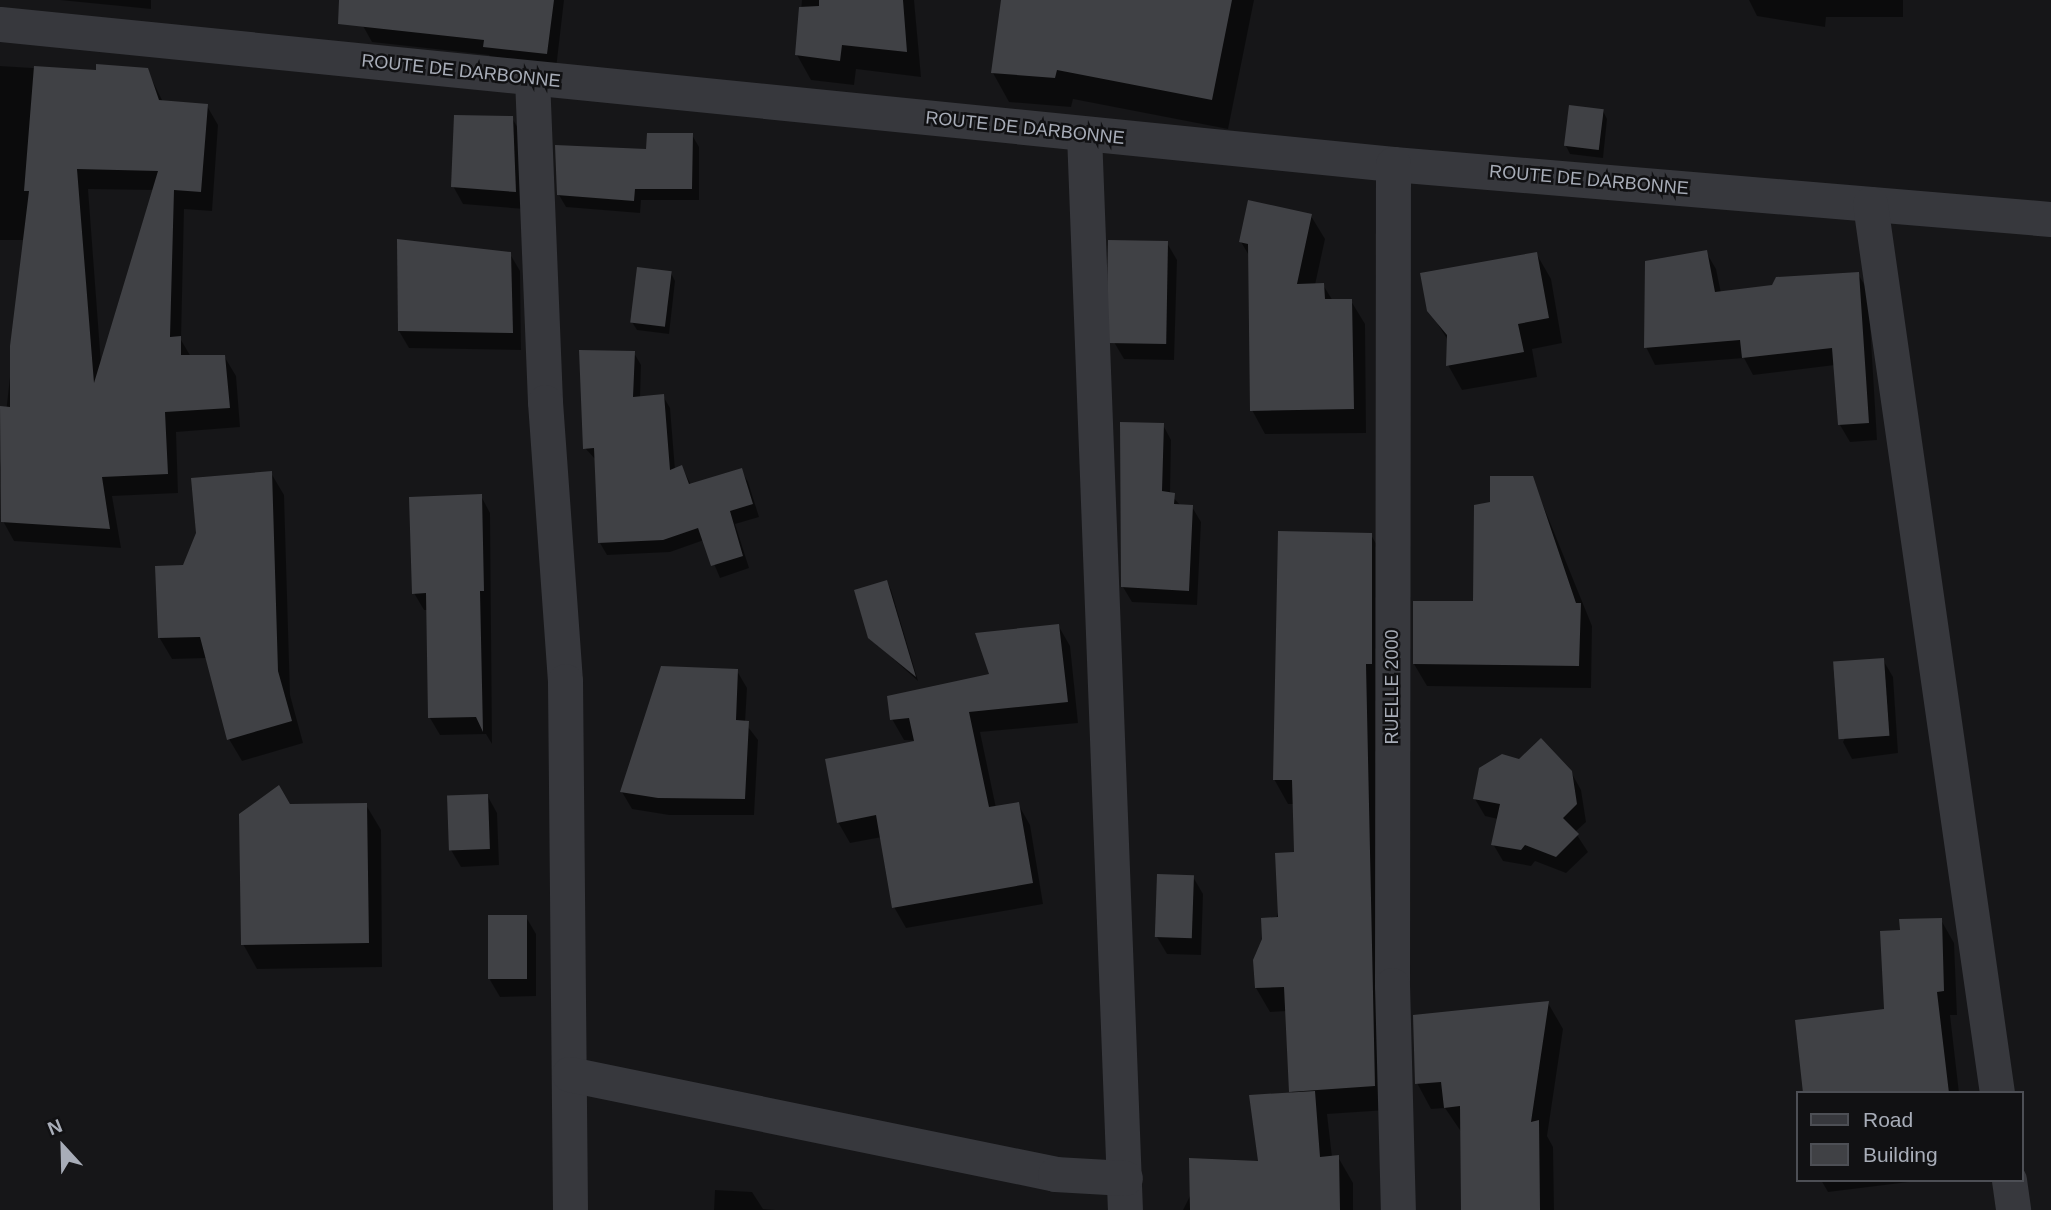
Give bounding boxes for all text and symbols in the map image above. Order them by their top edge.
street label: ROUTE DE DARBONNE [360,50,562,92]
street label: ROUTE DE DARBONNE [924,107,1126,149]
street label: ROUTE DE DARBONNE [1488,161,1690,199]
street label: RUELLE 2000 [1381,629,1403,745]
legend [1796,1091,2023,1182]
text: Road [1863,1108,1913,1131]
north arrow [28,1112,98,1182]
text: N [45,1115,65,1139]
text: Building [1863,1143,1938,1166]

